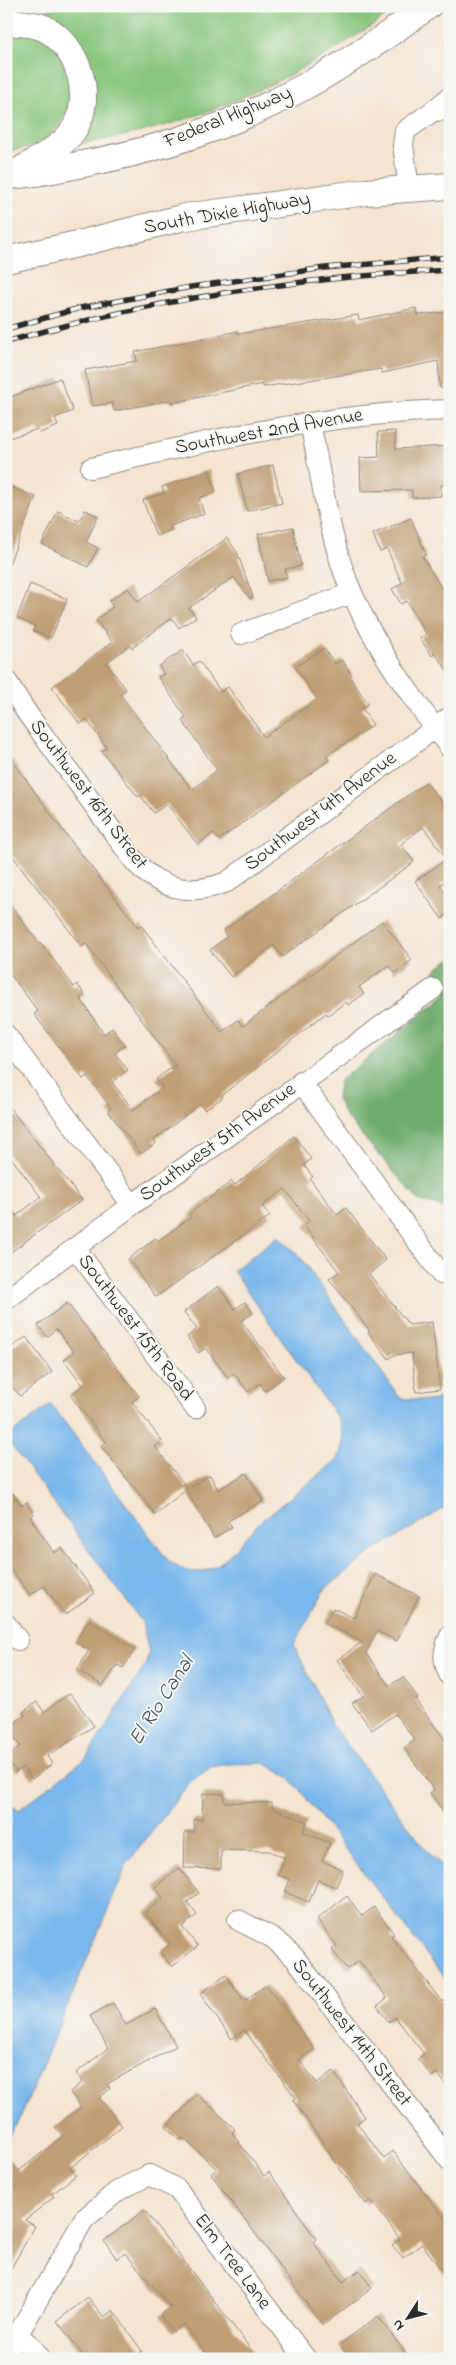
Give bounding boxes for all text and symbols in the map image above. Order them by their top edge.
street label: Federal Highway [159,79,297,158]
street label: South Dixie Highway [141,185,313,244]
street label: Southwest 2nd Avenue [173,401,365,463]
street label: Southwest 16th Street [22,714,154,876]
street label: Southwest 4th Avenue [239,745,403,879]
street label: Southwest 5th Avenue [134,1076,302,1210]
street label: Southwest 15th Road [70,1248,200,1408]
water label: El Rio Canal [122,1648,203,1752]
street label: Southwest 14th Street [284,1953,418,2113]
street label: Elm Tree Lane [186,2208,278,2316]
north arrow [384,2292,434,2342]
text: N [387,2315,410,2335]

